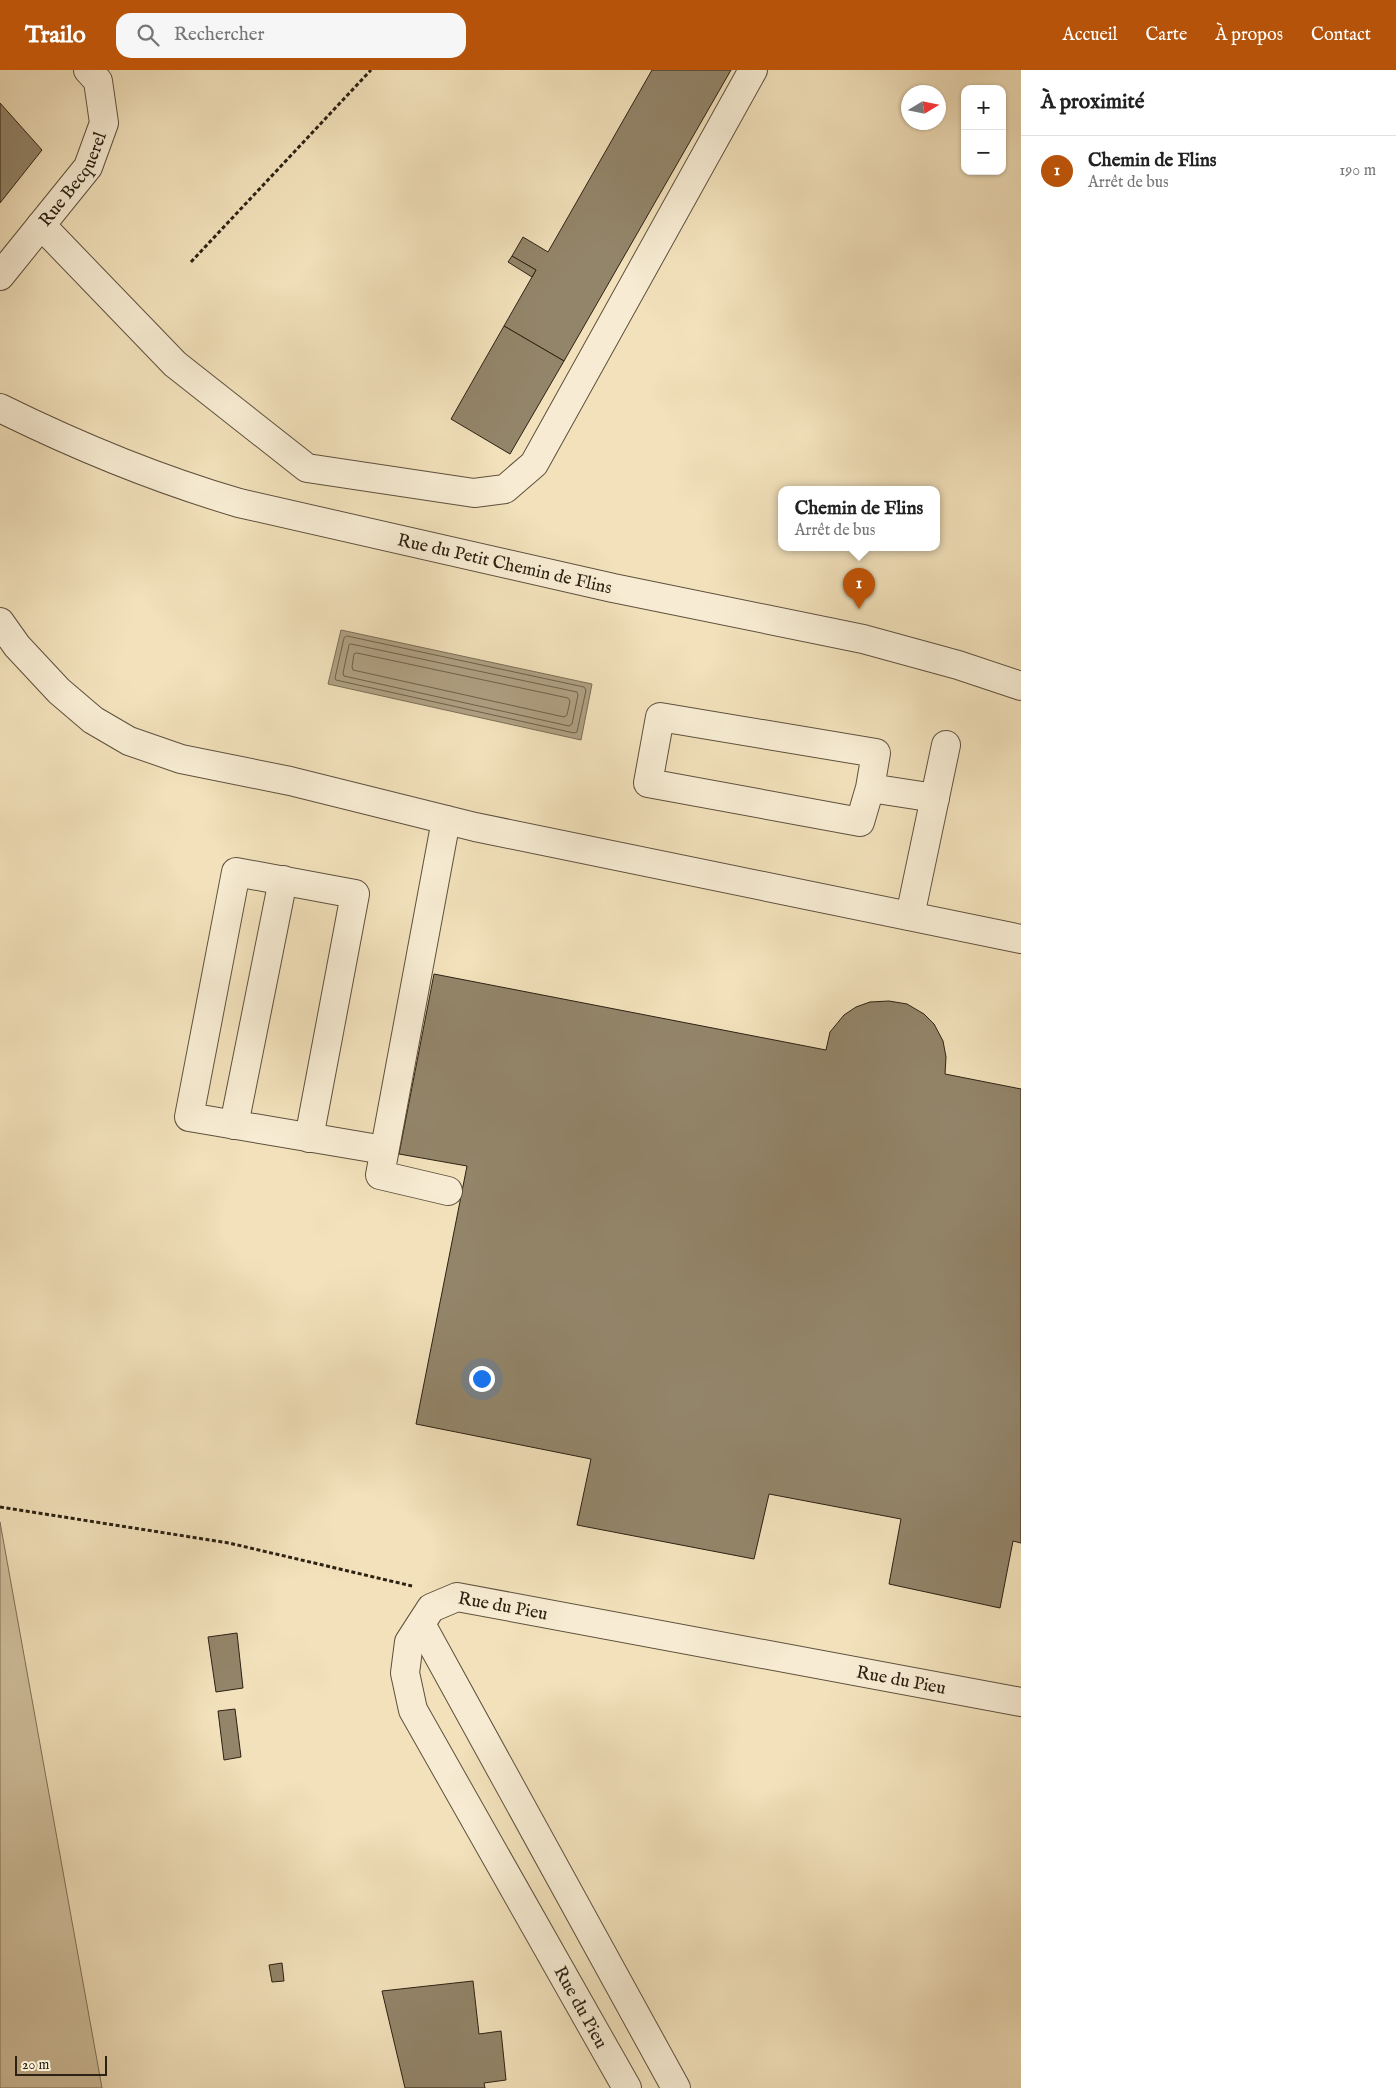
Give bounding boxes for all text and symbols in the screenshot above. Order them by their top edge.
search box [116,13,466,58]
text: Trailo [25,20,86,51]
icon: search [134,21,162,49]
text: Rechercher [174,23,265,47]
text: Accueil [1063,24,1118,47]
text: Carte [1146,24,1187,47]
text: À propos [1215,24,1283,47]
text: Contact [1311,24,1371,47]
north arrow [901,85,946,130]
map controls [961,85,1006,175]
button: + [961,85,1006,130]
text: À proximité [1041,89,1144,116]
street label: Rue Becquerel [34,129,113,232]
button: − [961,130,1006,175]
text: Chemin de Flins [1088,149,1217,173]
text: 1 [1054,161,1060,181]
text: 190 m [1339,161,1376,181]
text: Arrêt de bus [1088,173,1169,193]
popup [778,486,940,551]
text: Chemin de Flins [795,497,923,521]
text: Arrêt de bus [795,521,875,541]
street label: Rue du Petit Chemin de Flins [395,529,614,600]
pin: 1 [843,568,875,609]
your location [469,1366,495,1392]
street label: Rue du Pieu [456,1587,549,1627]
street label: Rue du Pieu [854,1662,948,1701]
street label: Rue du Pieu [548,1962,612,2053]
scale bar [15,2053,108,2076]
text: 20 m [22,2056,49,2074]

